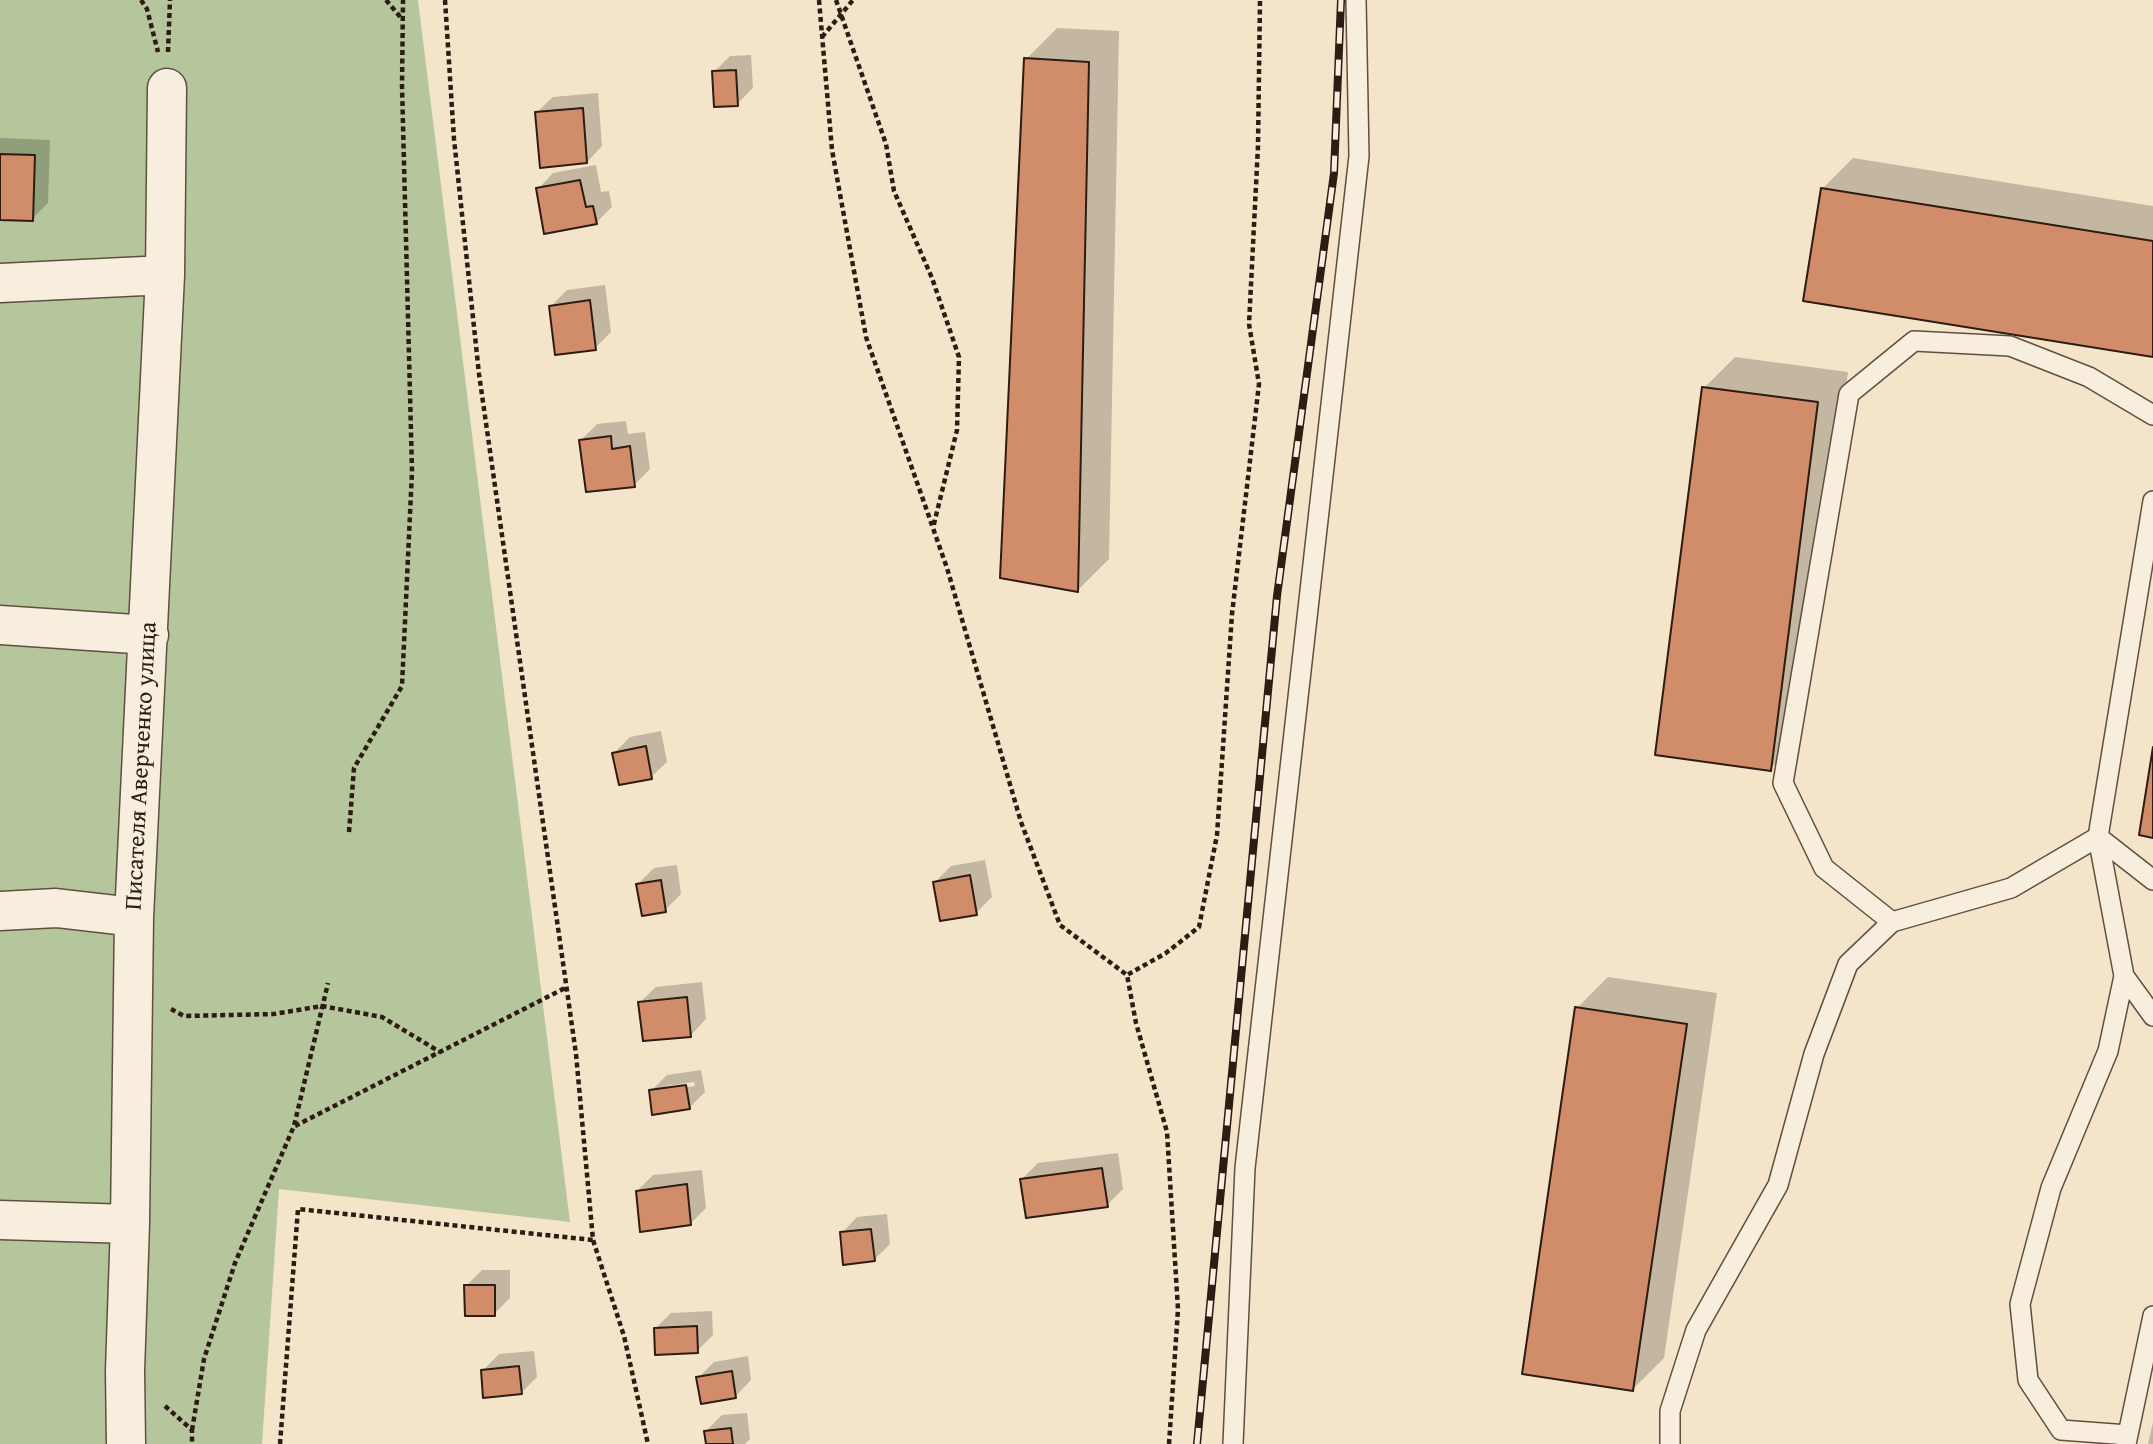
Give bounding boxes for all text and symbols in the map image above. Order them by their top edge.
street label: Писателя Аверченко улица [120,621,164,911]

